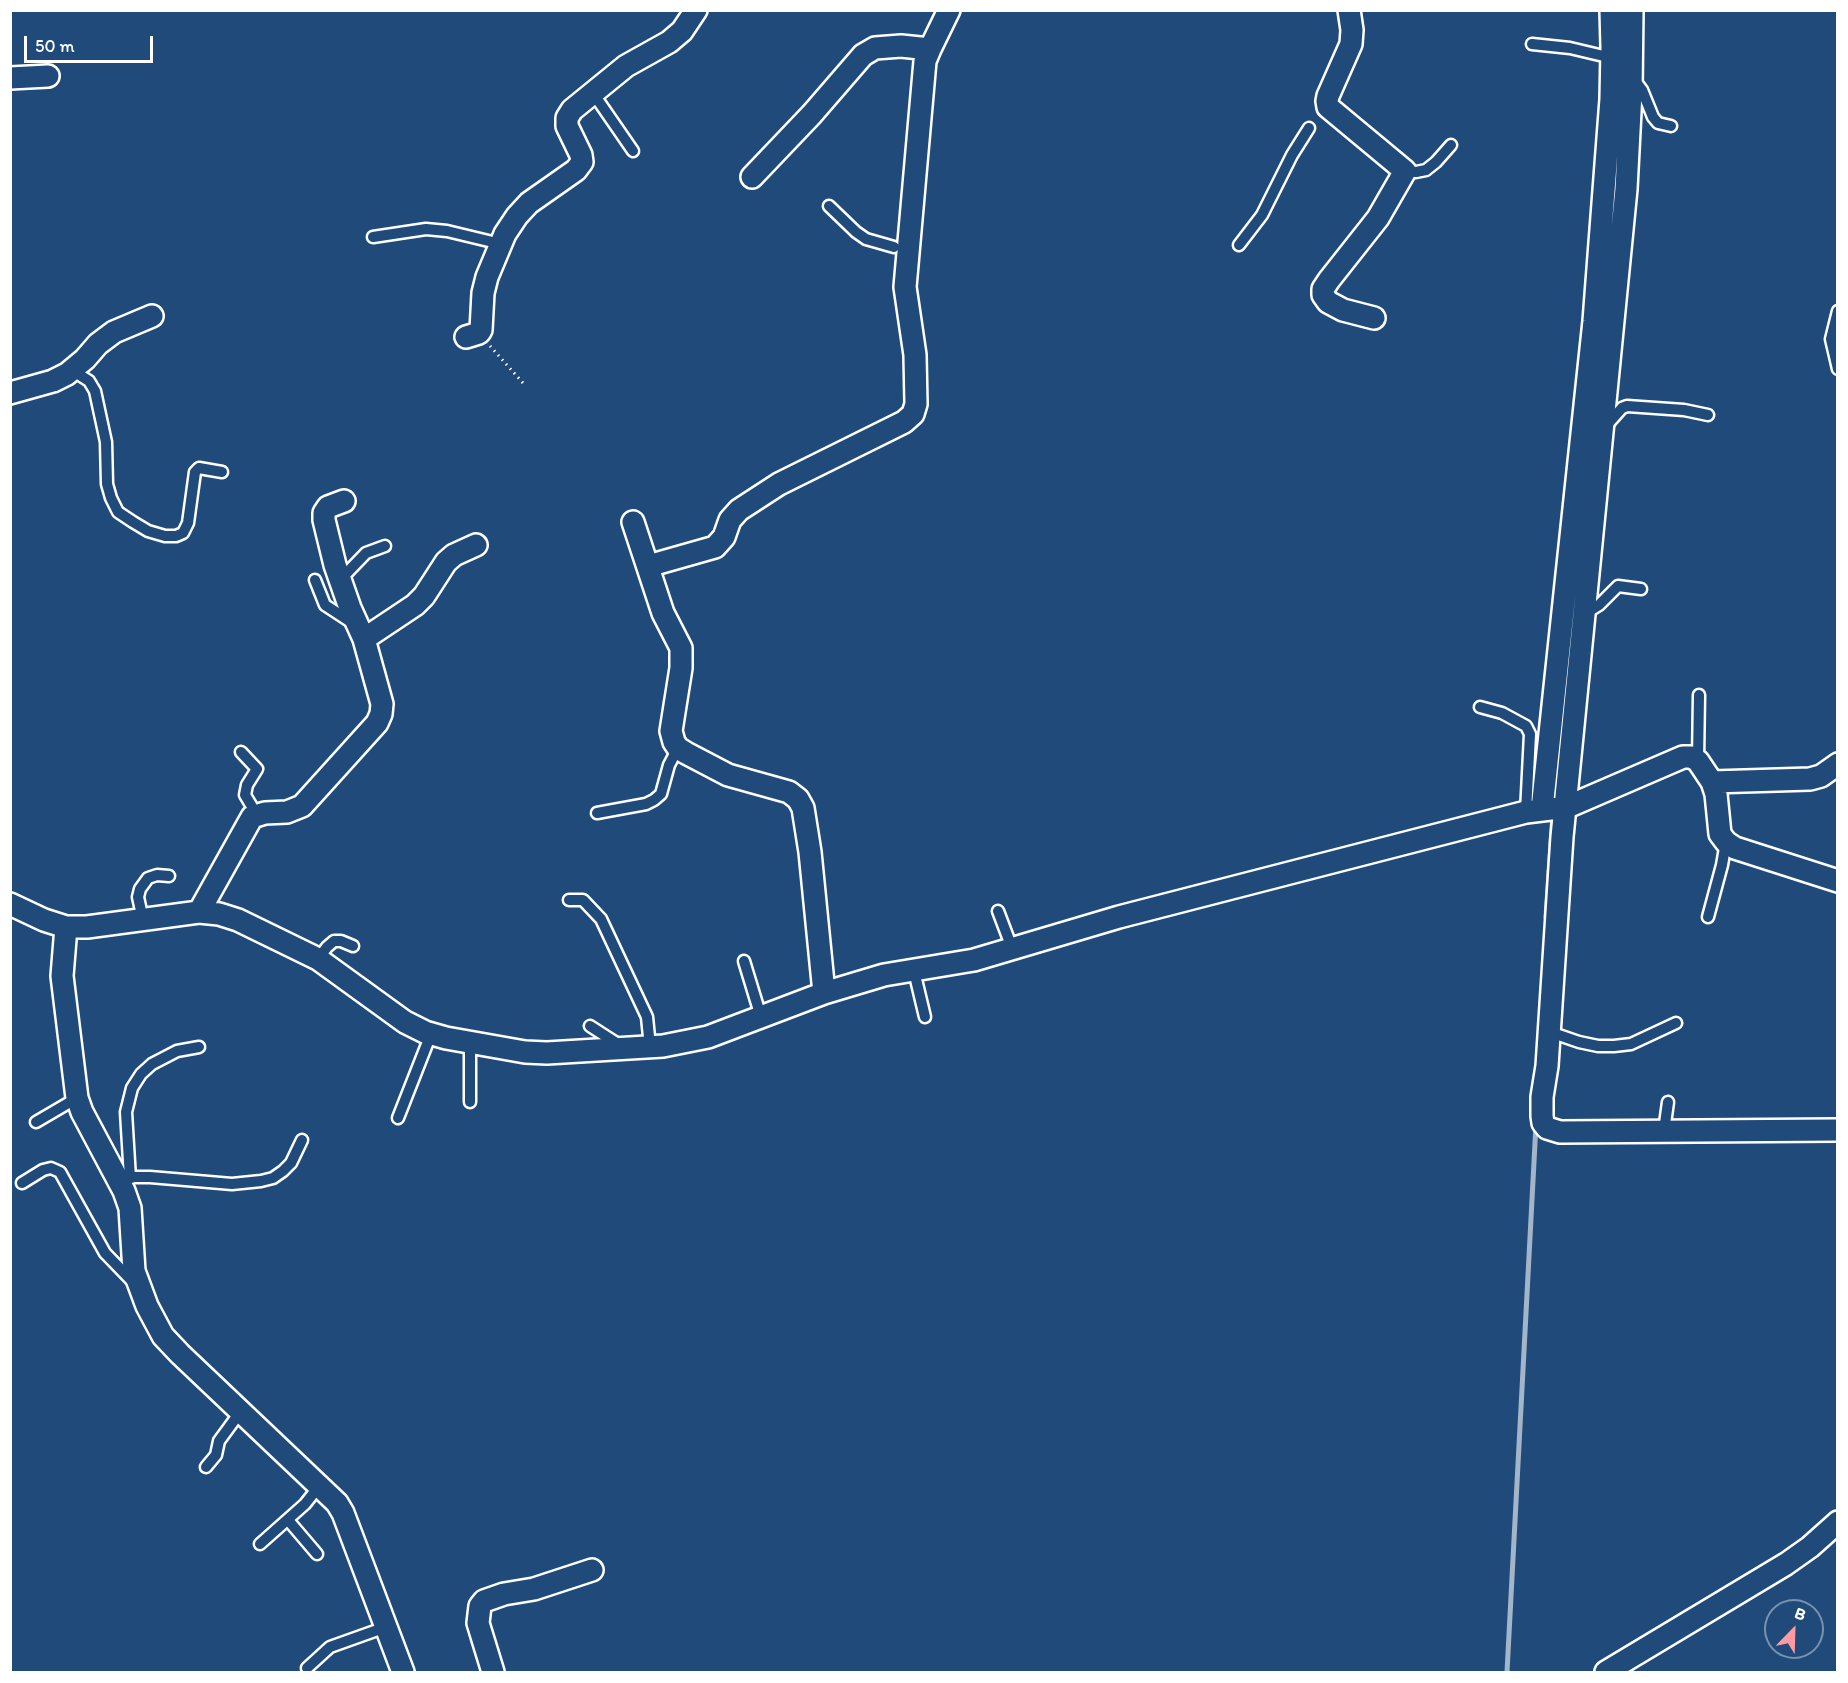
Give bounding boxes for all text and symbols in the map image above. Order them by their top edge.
scale bar [27,24,156,62]
text: 50 m [35,35,75,57]
north arrow [1764,1599,1824,1659]
text: B [1792,1603,1809,1625]

